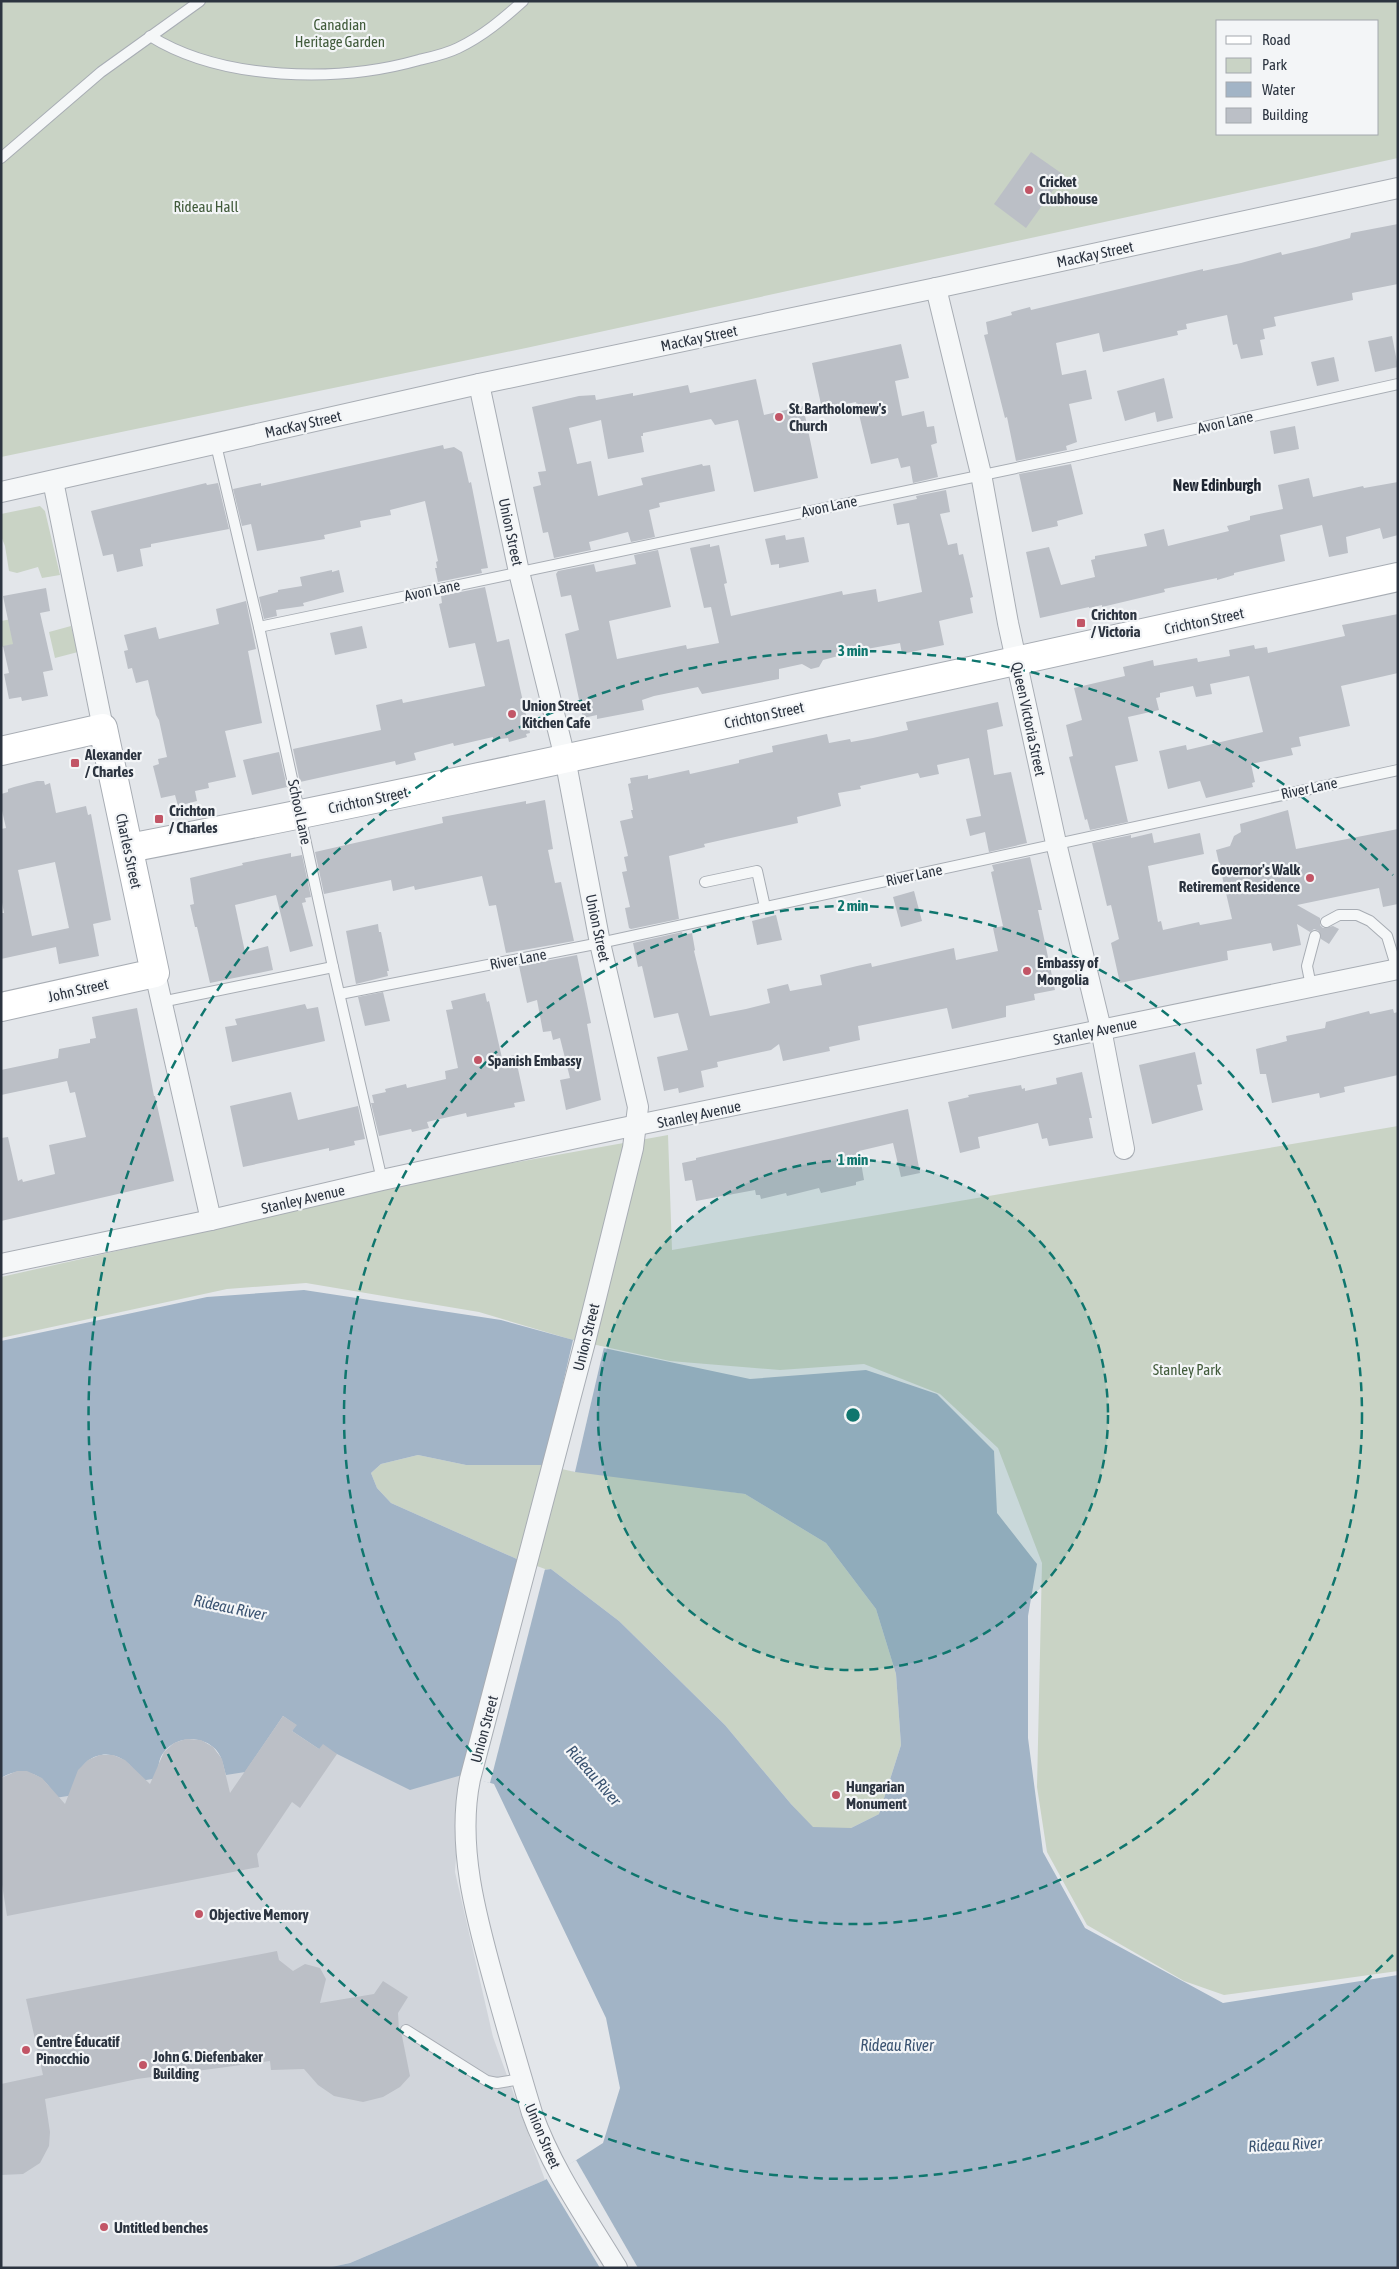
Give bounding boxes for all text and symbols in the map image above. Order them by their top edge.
park label: Canadian Heritage Garden [295,16,385,50]
legend [1216,20,1379,135]
text: Road [1262,31,1291,48]
text: Park [1262,56,1287,73]
text: Water [1262,81,1295,98]
text: Building [1262,106,1308,123]
place label: Cricket Clubhouse [1039,173,1098,207]
marker: Cricket Clubhouse [1023,184,1035,196]
park label: Rideau Hall [174,198,238,215]
street label: MacKay Street [1055,238,1135,270]
street label: MacKay Street [659,322,739,354]
place label: St. Bartholomew's Church [789,400,887,434]
street label: MacKay Street [263,407,343,441]
street label: Avon Lane [1195,407,1255,437]
marker: St. Bartholomew's Church [773,411,785,423]
district label: New Edinburgh [1173,476,1261,494]
street label: Avon Lane [800,492,859,520]
street label: Union Street [496,497,526,567]
street label: Avon Lane [403,576,462,604]
street label: Crichton Street [1163,604,1245,638]
place label: Crichton / Victoria [1091,606,1141,640]
marker: Crichton / Victoria [1075,617,1087,629]
text: 3 min [838,642,868,659]
street label: Queen Victoria Street [1009,660,1049,778]
place label: Union Street Kitchen Cafe [522,697,592,731]
street label: Crichton Street [723,698,805,732]
marker: Union Street Kitchen Cafe [506,708,518,720]
place label: Alexander / Charles [84,746,142,780]
marker: Alexander / Charles [69,757,81,769]
street label: River Lane [1279,774,1339,802]
street label: School Lane [285,778,315,846]
street label: Crichton Street [327,783,409,817]
place label: Crichton / Charles [169,802,218,836]
street label: Charles Street [113,812,145,890]
marker: Crichton / Charles [153,813,165,825]
street label: River Lane [884,861,944,889]
place label: Governor's Walk Retirement Residence [1179,861,1300,895]
marker: Governor's Walk Retirement Residence [1304,872,1316,884]
street label: Union Street [583,893,613,963]
text: 2 min [838,897,868,914]
street label: River Lane [488,945,548,973]
place label: Embassy of Mongolia [1037,954,1099,988]
marker: Embassy of Mongolia [1021,965,1033,977]
street label: John Street [46,975,110,1005]
street label: Stanley Avenue [1052,1014,1139,1048]
place label: Spanish Embassy [488,1052,583,1069]
marker: Spanish Embassy [472,1054,484,1066]
street label: Stanley Avenue [656,1097,743,1131]
text: 1 min [838,1151,868,1168]
street label: Stanley Avenue [260,1181,347,1217]
street label: Union Street [569,1302,603,1372]
park label: Stanley Park [1153,1361,1222,1378]
centre of rings [844,1406,862,1424]
water label: Rideau River [192,1591,269,1624]
street label: Union Street [467,1694,501,1764]
water label: Rideau River [563,1741,626,1810]
place label: Hungarian Monument [846,1778,908,1812]
marker: Hungarian Monument [830,1789,842,1801]
place label: Objective Memory [209,1906,309,1923]
marker: Objective Memory [193,1908,205,1920]
place label: Centre Éducatif Pinocchio [36,2033,120,2067]
water label: Rideau River [860,2036,935,2054]
marker: Centre Éducatif Pinocchio [20,2044,32,2056]
place label: John G. Diefenbaker Building [152,2048,263,2082]
marker: John G. Diefenbaker Building [137,2059,149,2071]
street label: Union Street [522,2101,564,2171]
water label: Rideau River [1248,2133,1324,2155]
place label: Untitled benches [114,2219,209,2236]
marker: Untitled benches [98,2221,110,2233]

